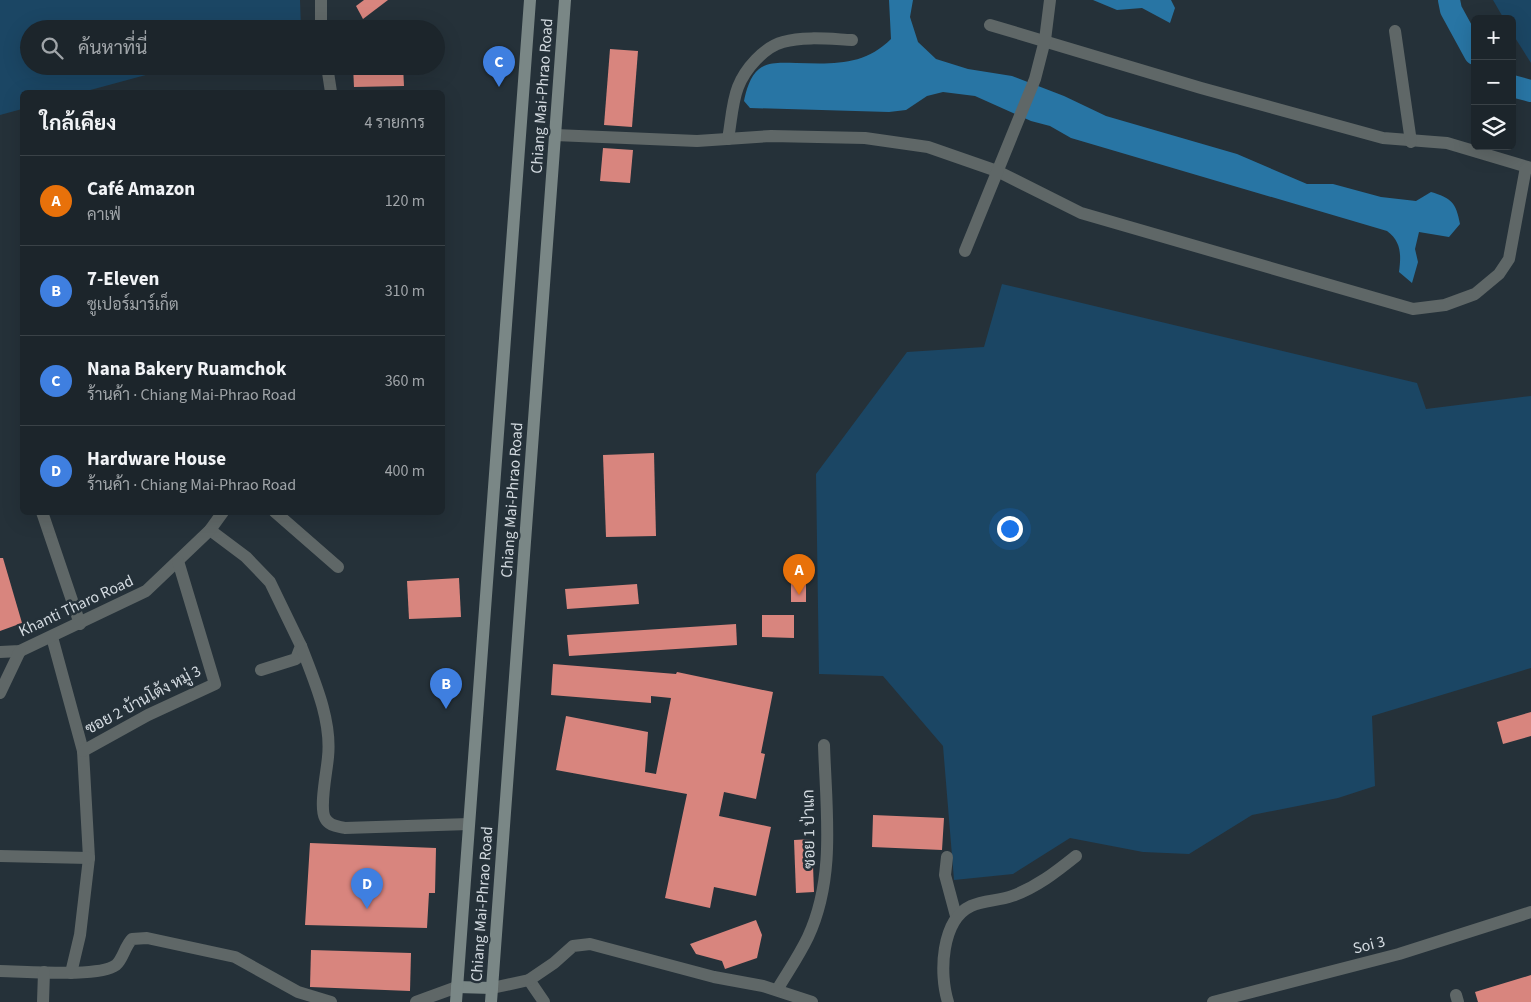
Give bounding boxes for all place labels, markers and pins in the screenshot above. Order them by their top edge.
pin: C [483,46,515,87]
pin: A [783,554,815,595]
pin: B [430,668,462,709]
pin: D [351,868,383,909]

